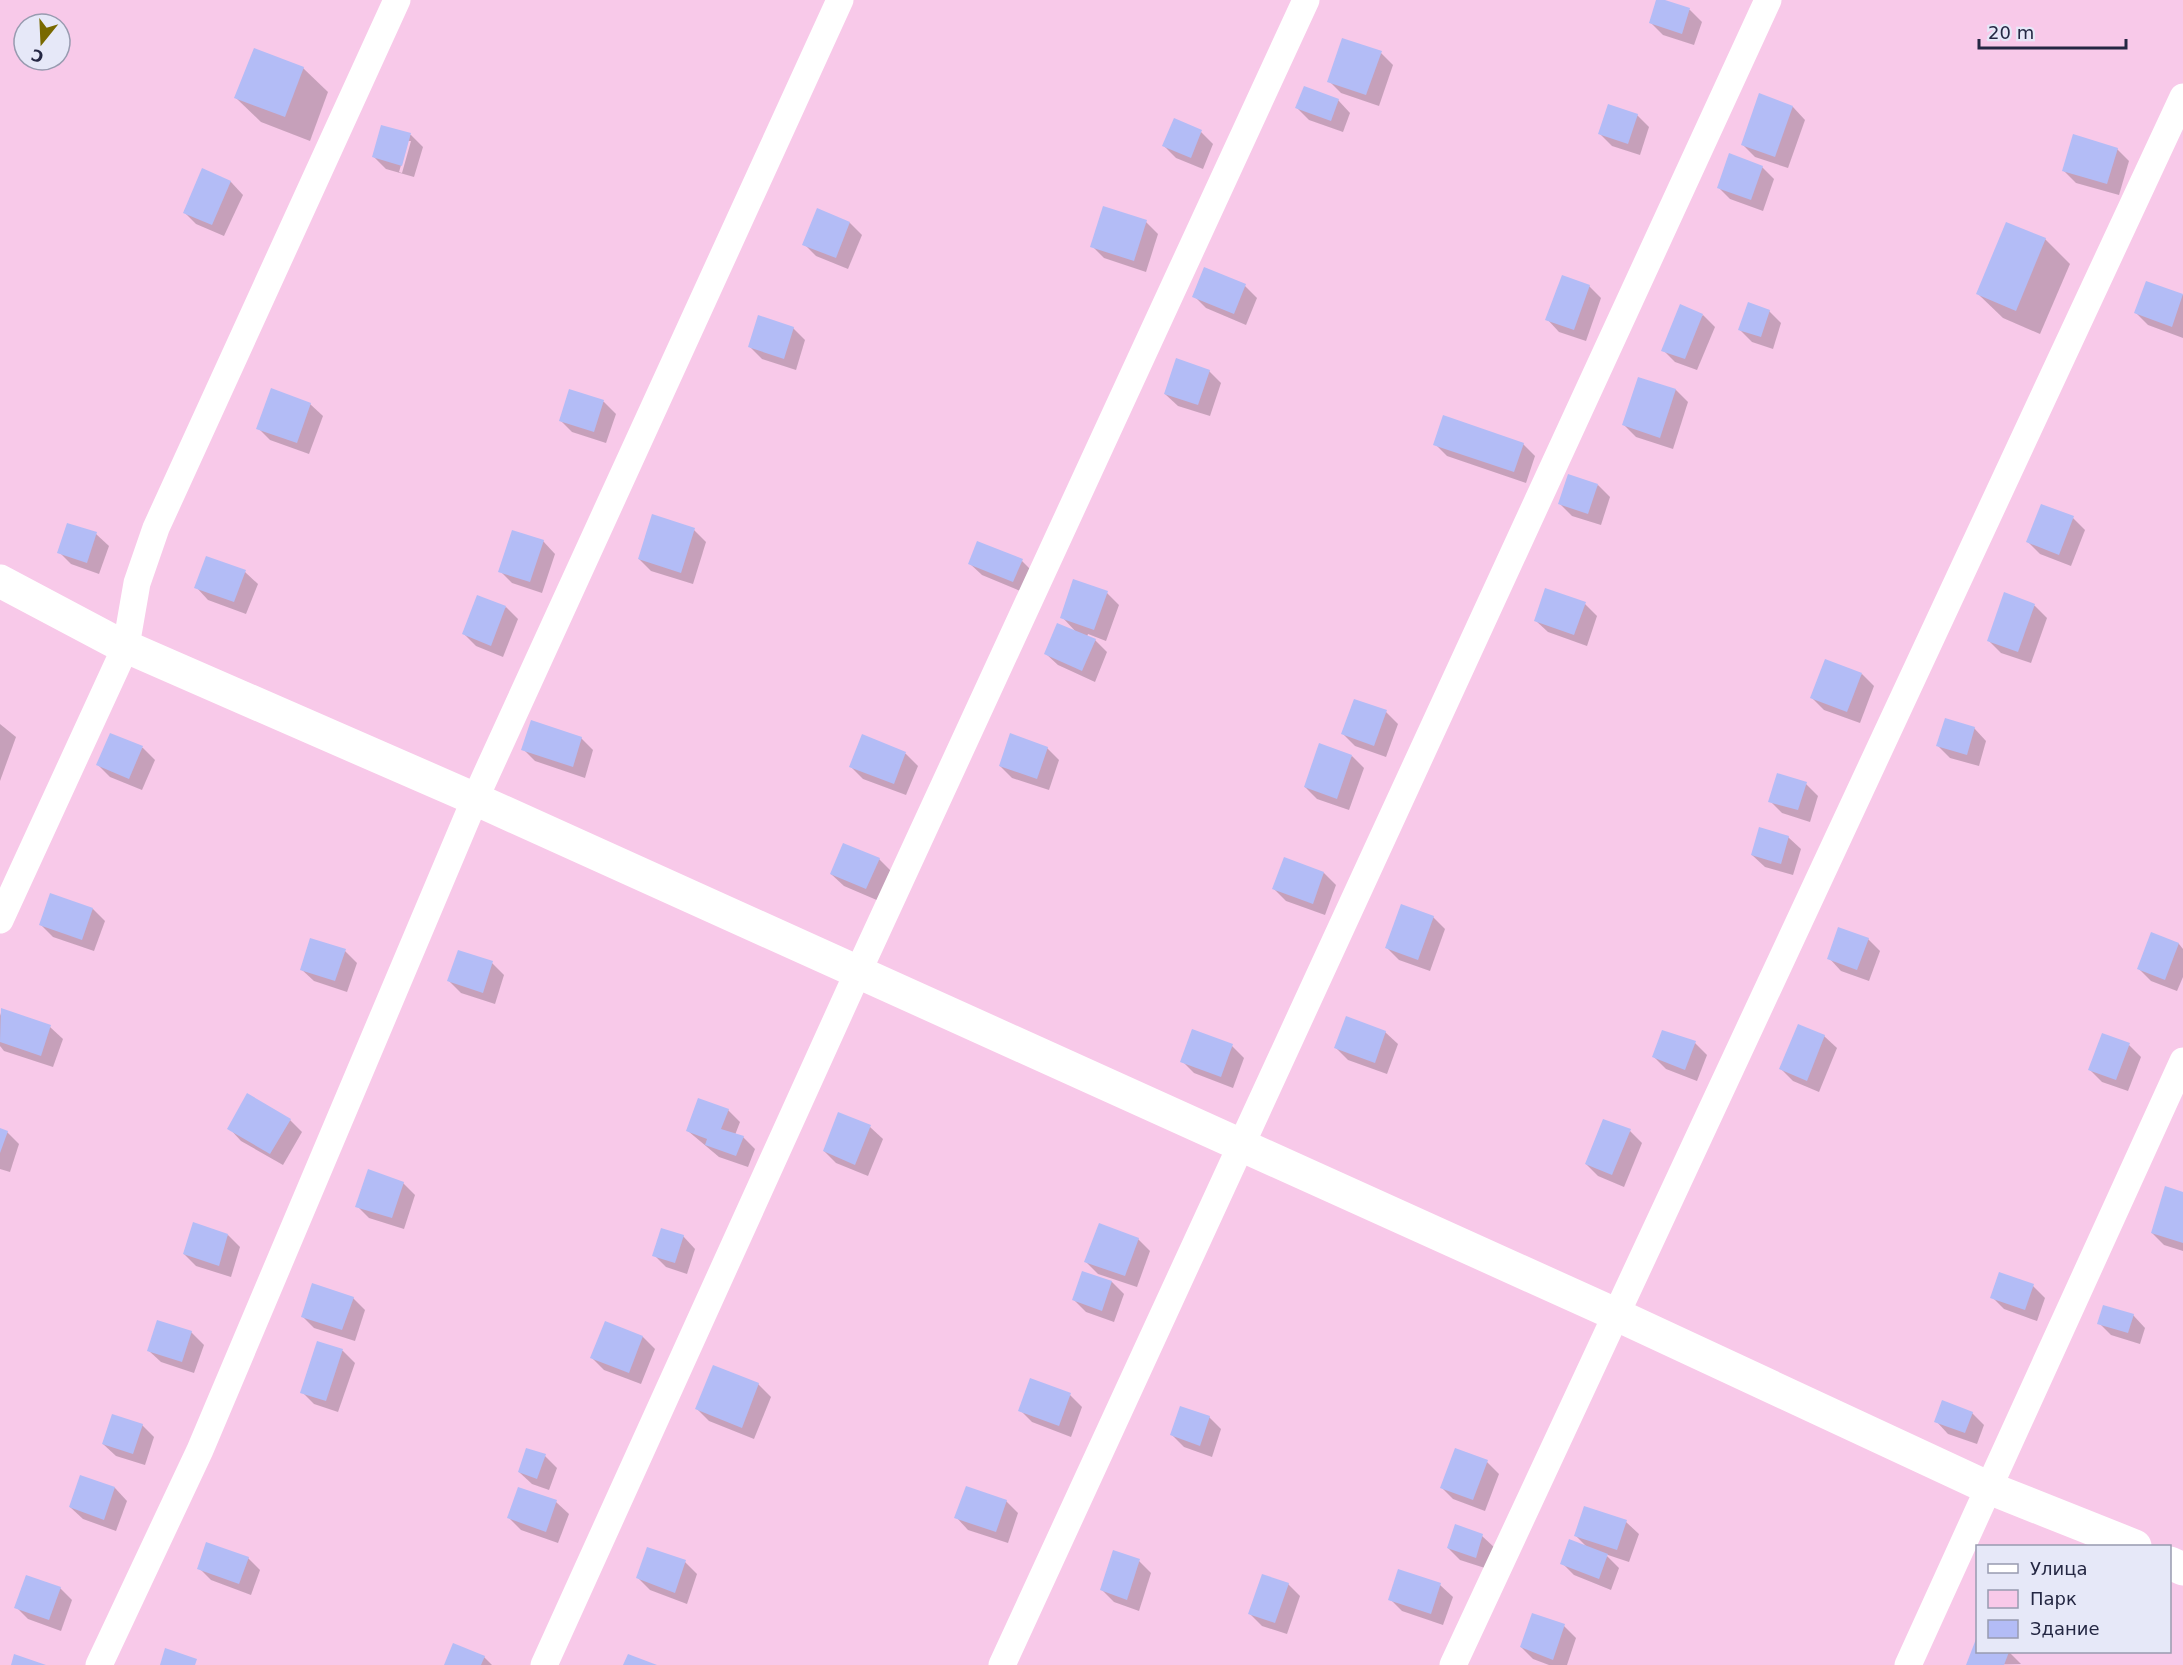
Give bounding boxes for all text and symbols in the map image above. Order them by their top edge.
north arrow [12,12,72,72]
scale bar [1979,12,2126,50]
text: 20 m [1988,22,2034,43]
text: С [29,45,46,67]
legend [1976,1545,2171,1653]
text: Улица [2030,1558,2087,1579]
text: Парк [2030,1588,2077,1609]
text: Здание [2030,1618,2100,1639]

